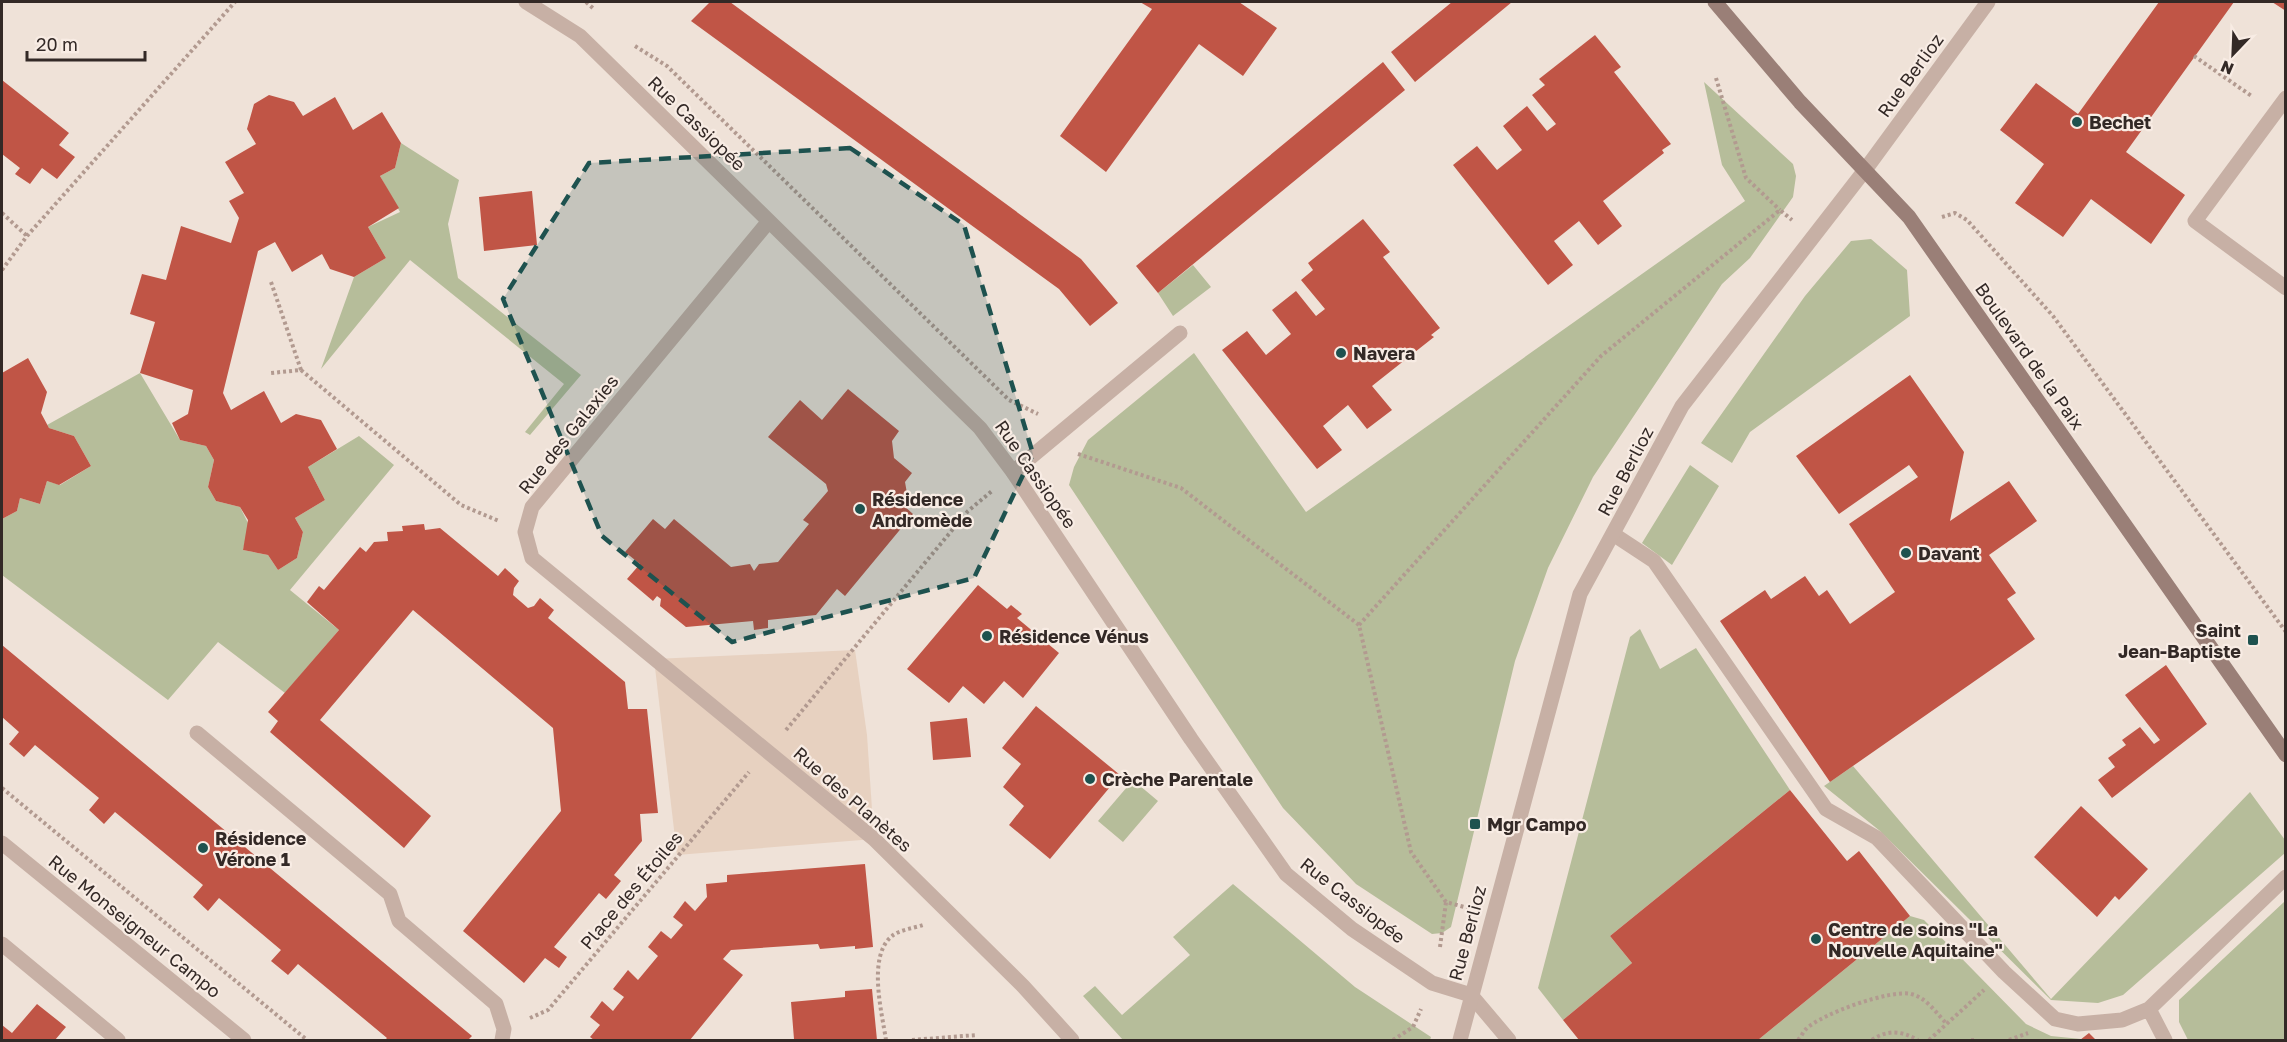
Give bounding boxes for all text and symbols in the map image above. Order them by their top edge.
scale bar [27,24,146,62]
north arrow [2203,24,2263,84]
street label: Rue Berlioz [1872,29,1948,121]
text: 20 m [36,33,78,55]
text: N [2218,56,2237,79]
street label: Rue Cassiopée [644,71,750,175]
place label: Bechet [2089,111,2151,133]
marker: Bechet [2070,115,2084,129]
street label: Boulevard de la Paix [1971,278,2089,434]
place label: Navera [1353,342,1415,364]
marker: Navera [1334,346,1348,360]
street label: Rue des Galaxies [513,370,623,498]
street label: Rue Cassiopée [991,416,1081,532]
street label: Rue Berlioz [1592,423,1658,519]
place label: Résidence Andromède [872,488,973,531]
marker: Résidence Andromède [853,502,867,516]
place label: Davant [1918,542,1980,564]
marker: Davant [1899,546,1913,560]
place label: Saint Jean-Baptiste [2118,619,2241,662]
place label: Résidence Vénus [999,625,1149,647]
marker: Résidence Vénus [980,629,994,643]
marker: Saint Jean-Baptiste [2246,633,2260,647]
street label: Rue des Planètes [789,742,917,856]
place label: Crèche Parentale [1102,768,1254,790]
marker: Crèche Parentale [1083,772,1097,786]
place label: Mgr Campo [1487,813,1587,835]
marker: Mgr Campo [1468,817,1482,831]
street label: Place des Étoiles [575,826,687,954]
place label: Résidence Vérone 1 [215,827,307,870]
marker: Résidence Vérone 1 [196,841,210,855]
street label: Rue Monseigneur Campo [45,850,225,1002]
street label: Rue Cassiopée [1296,852,1410,948]
street label: Rue Berlioz [1444,883,1490,983]
place label: Centre de soins "La Nouvelle Aquitaine" [1828,918,2003,961]
marker: Centre de soins "La Nouvelle Aquitaine" [1809,932,1823,946]

